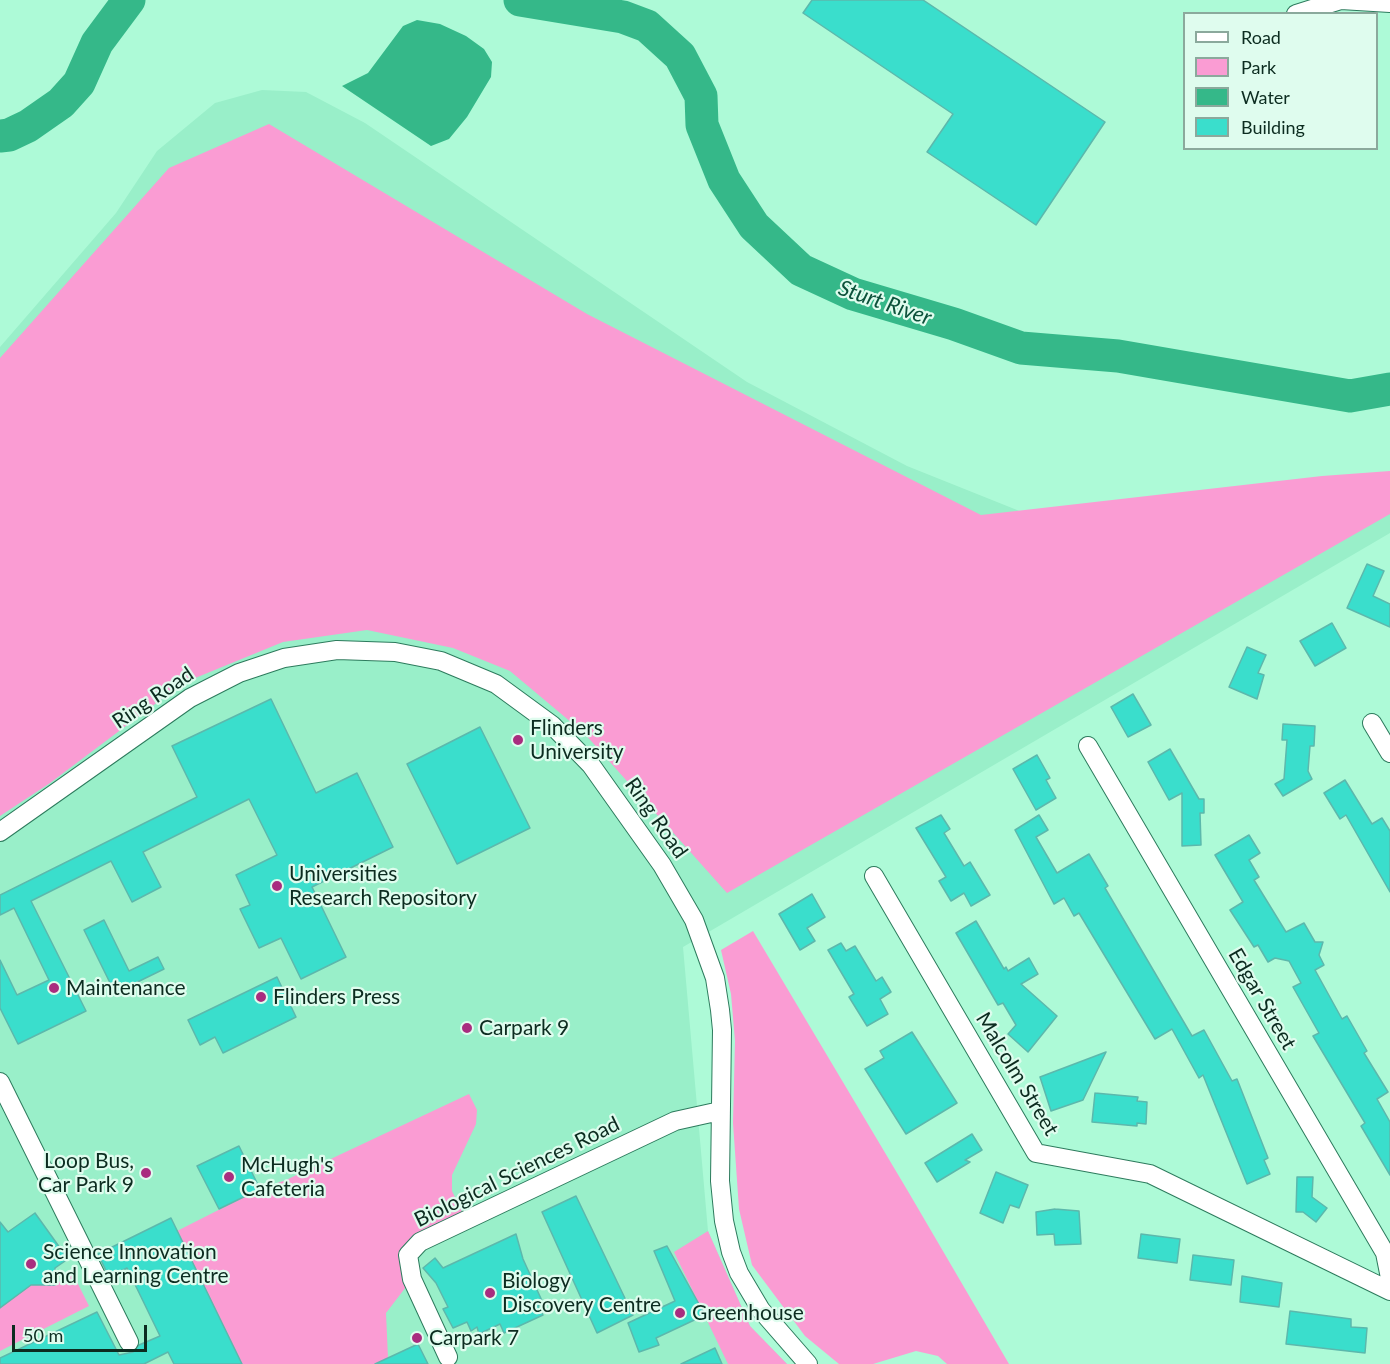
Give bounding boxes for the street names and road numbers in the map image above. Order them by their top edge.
street label: Ring Road [108,662,198,734]
street label: Ring Road [619,773,693,863]
street label: Edgar Street [1223,944,1301,1054]
street label: Malcolm Street [970,1008,1064,1140]
street label: Biological Sciences Road [410,1111,624,1233]

